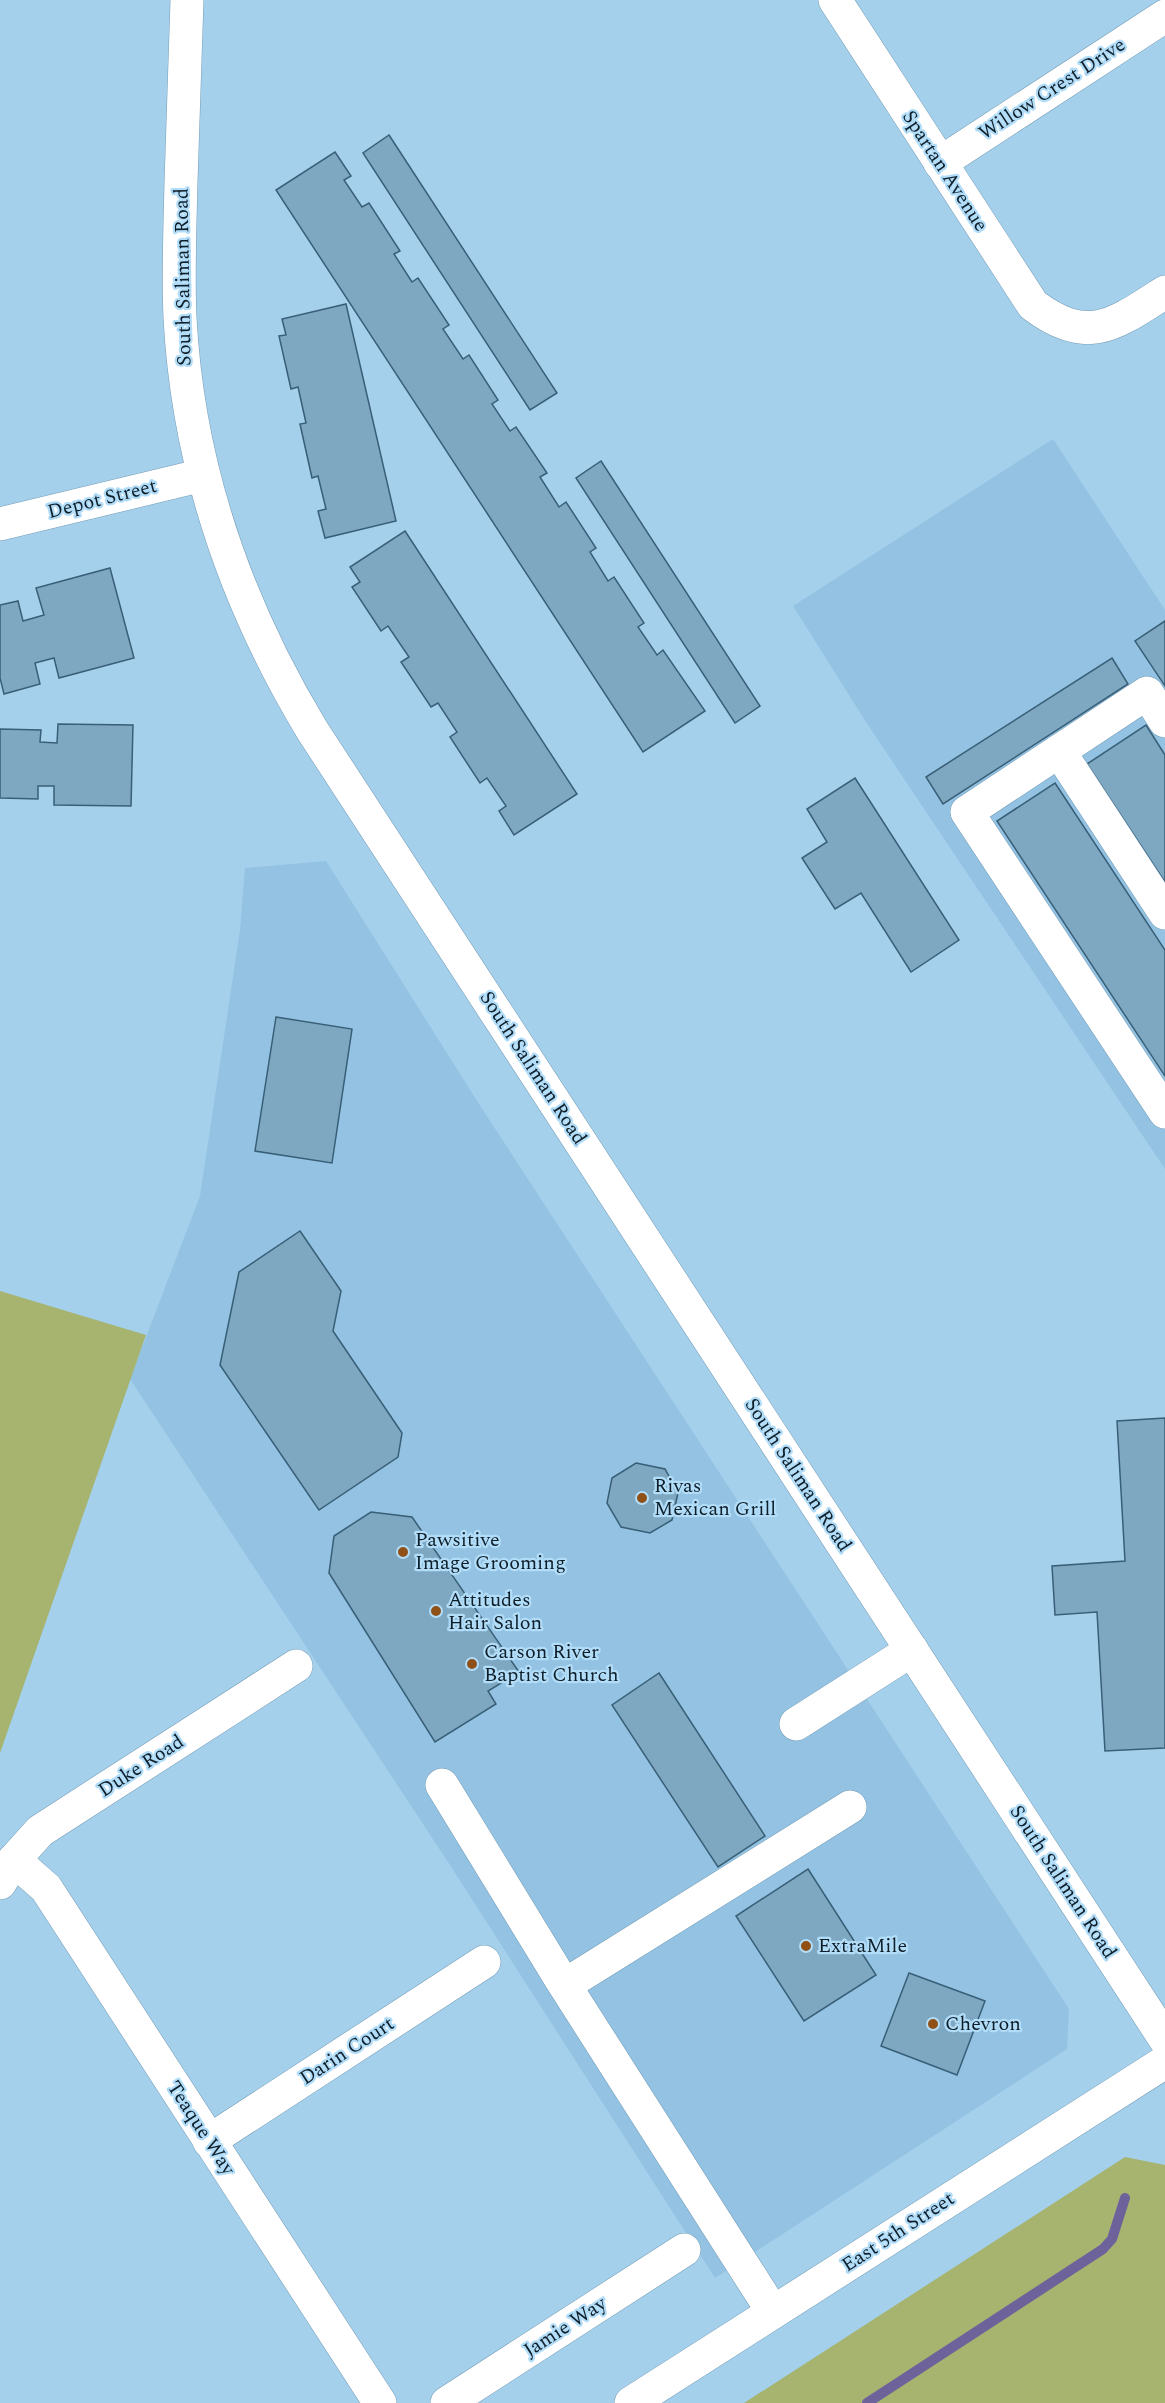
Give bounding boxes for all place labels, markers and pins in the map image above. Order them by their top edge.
place label: Rivas Mexican Grill [654,1471,776,1524]
marker: Rivas Mexican Grill [635,1491,649,1505]
place label: Pawsitive Image Grooming [415,1525,566,1578]
marker: Pawsitive Image Grooming [396,1545,410,1559]
place label: Attitudes Hair Salon [448,1585,542,1638]
marker: Attitudes Hair Salon [429,1604,443,1618]
place label: Carson River Baptist Church [484,1637,619,1690]
marker: Carson River Baptist Church [465,1657,479,1671]
place label: ExtraMile [818,1931,907,1961]
marker: ExtraMile [799,1939,813,1953]
place label: Chevron [945,2009,1021,2039]
marker: Chevron [926,2017,940,2031]

